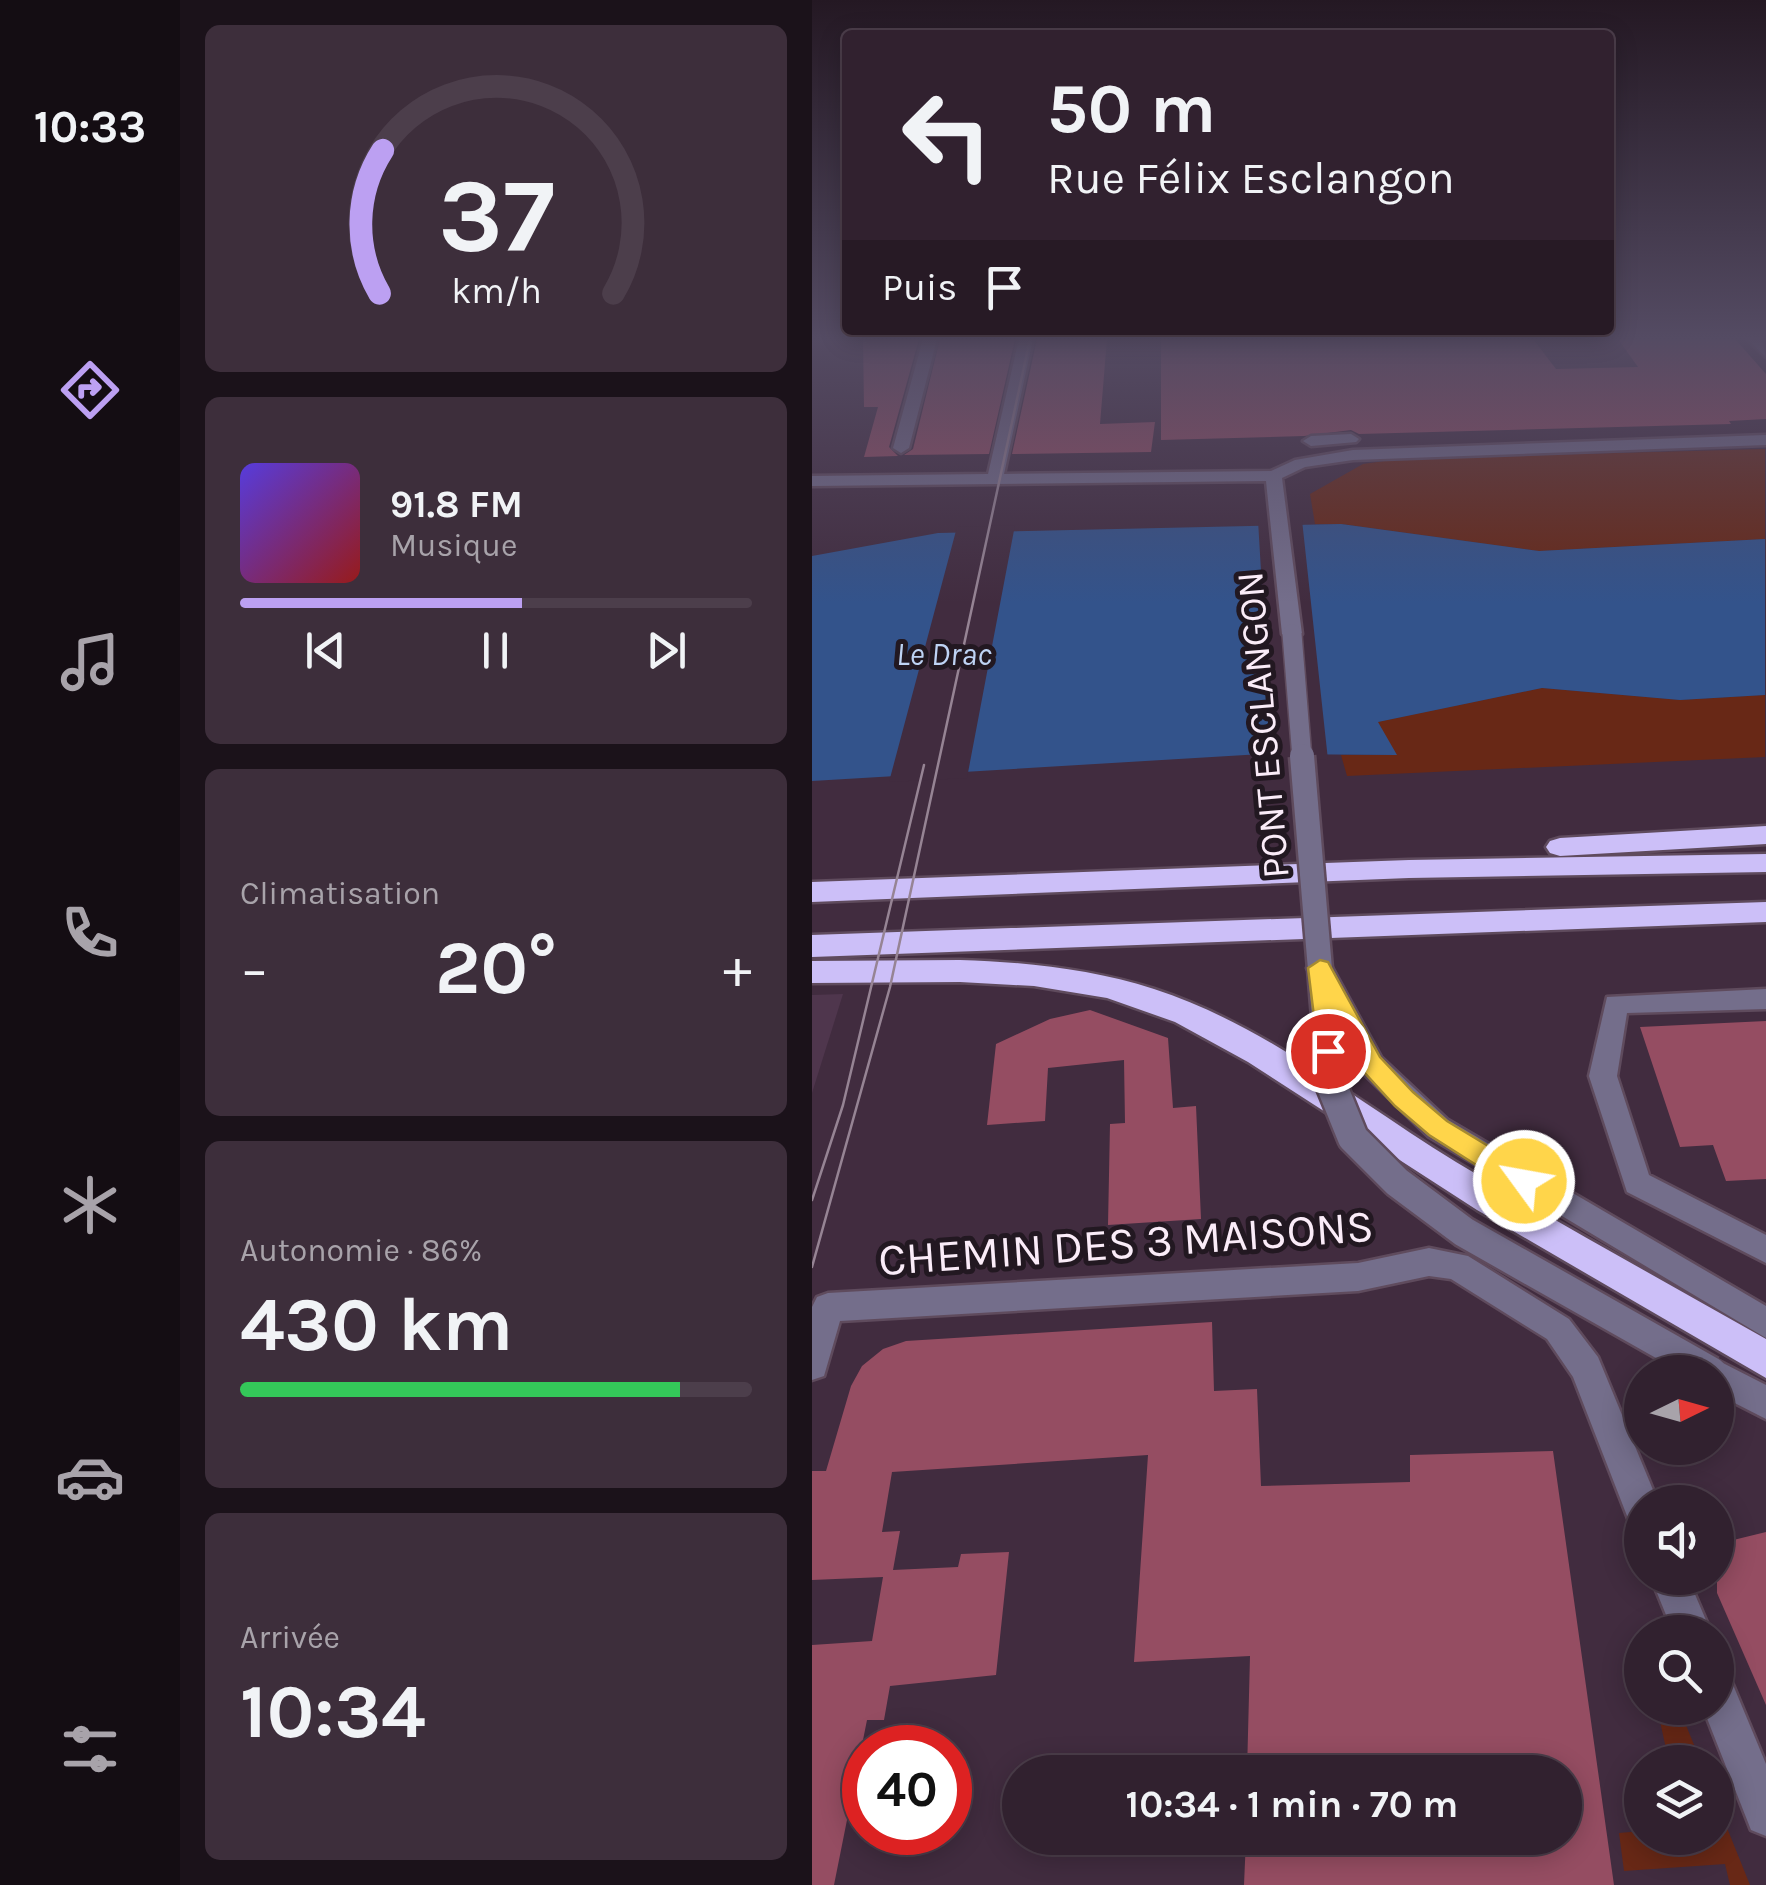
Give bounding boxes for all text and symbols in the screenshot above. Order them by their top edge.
text: 50 m [1047,68,1216,150]
icon: left [882,70,1012,200]
text: 10:33 [34,101,146,153]
text: Rue Félix Esclangon [1047,152,1455,204]
text: 37 [438,156,554,277]
icon: arrive [977,260,1032,315]
text: Puis [882,265,957,310]
text: km/h [451,270,541,312]
icon: directions [55,355,125,425]
text: 91.8 FM [390,482,523,527]
text: Musique [390,527,517,564]
street label: PONT ESCLANGON [1227,570,1299,880]
icon: previous [298,623,353,678]
icon: pause [468,623,523,678]
icon: next [639,623,694,678]
icon: music [55,627,125,697]
water label: Le Drac [896,636,992,673]
text: Climatisation [240,875,440,912]
icon: phone [55,898,125,968]
text: 20° [435,924,557,1012]
text: − [240,937,269,1001]
text: + [723,937,752,1001]
pin [1286,1009,1371,1094]
icon: arrive [1301,1024,1356,1079]
position arrow [1472,1129,1576,1233]
icon: climate [55,1170,125,1240]
street label: CHEMIN DES 3 MAISONS [877,1200,1375,1286]
text: Autonomie · 86% [240,1232,482,1269]
text: 430 km [240,1281,513,1369]
north arrow [1624,1355,1734,1465]
map controls [1624,1355,1734,1855]
icon: car [55,1442,125,1512]
button: sound [1624,1485,1734,1595]
button: search [1624,1615,1734,1725]
text: Arrivée [240,1619,340,1656]
text: 10:34 [240,1668,426,1756]
icon: filters [55,1714,125,1784]
speed limit sign: 40 [842,1725,972,1855]
button: layers [1624,1745,1734,1855]
text: 10:34 · 1 min · 70 m [1126,1782,1458,1827]

